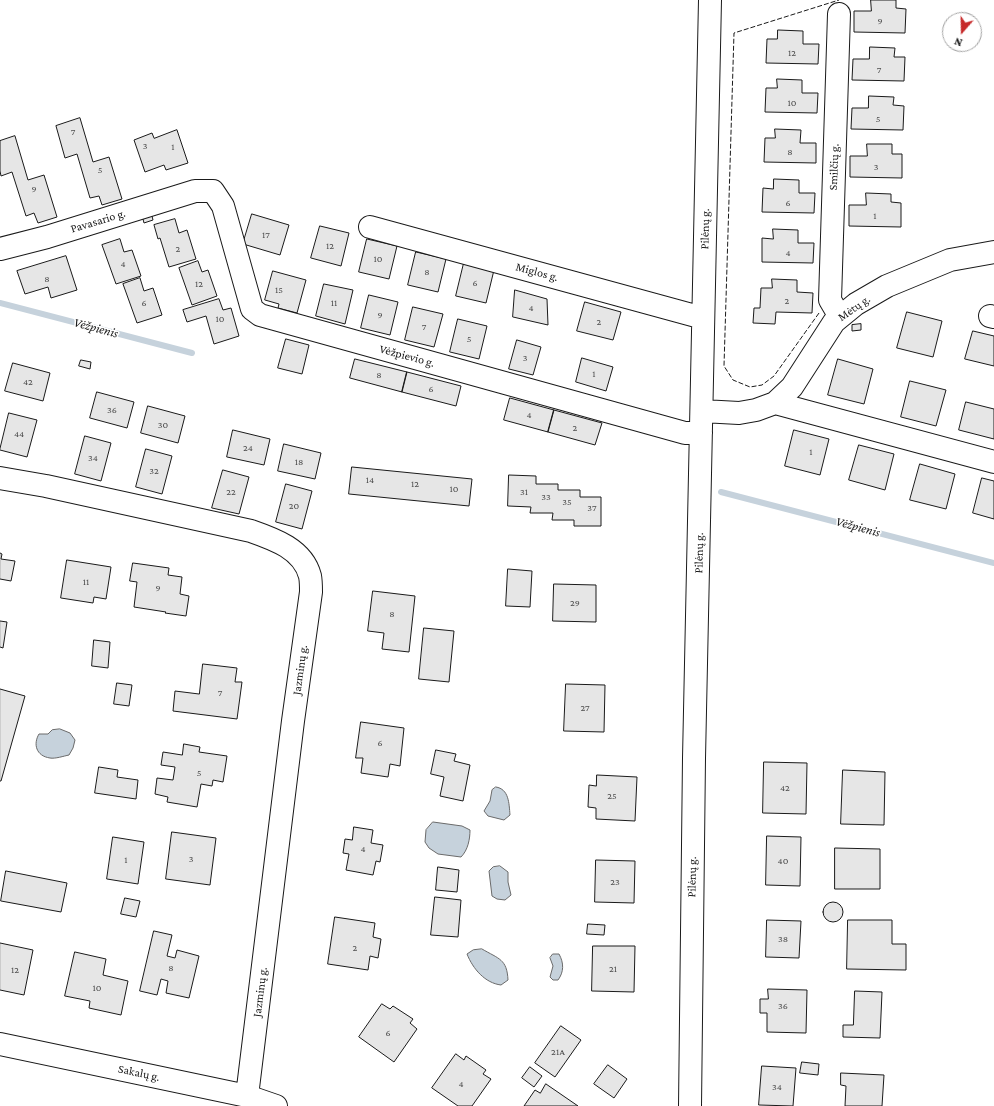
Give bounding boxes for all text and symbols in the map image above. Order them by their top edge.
north arrow [942,12,982,52]
house number: 9 [877,15,883,27]
text: N [953,35,964,49]
house number: 12 [788,47,796,59]
house number: 7 [877,64,881,76]
house number: 10 [788,97,796,109]
house number: 5 [876,113,880,125]
house number: 7 [71,126,75,138]
house number: 3 [143,140,147,152]
house number: 1 [171,141,175,153]
street label: Smilčių g. [826,143,842,191]
house number: 8 [787,146,793,158]
house number: 3 [874,161,878,173]
house number: 5 [98,164,102,176]
house number: 9 [31,183,37,195]
house number: 6 [785,197,791,209]
street label: Pavasario g. [69,206,127,236]
street label: Pilėnų g. [697,208,713,250]
house number: 1 [873,210,877,222]
house number: 17 [262,229,270,241]
house number: 12 [326,240,334,252]
house number: 2 [176,243,180,255]
house number: 4 [785,247,791,259]
house number: 10 [374,253,382,265]
house number: 4 [120,258,126,270]
street label: Miglos g. [514,259,560,285]
house number: 8 [424,266,430,278]
house number: 8 [44,273,50,285]
house number: 6 [472,277,478,289]
house number: 12 [195,278,203,290]
house number: 15 [275,284,283,296]
street label: Mėtų g. [835,292,873,324]
house number: 2 [785,295,789,307]
house number: 6 [141,297,147,309]
house number: 11 [331,297,337,309]
house number: 4 [528,302,534,314]
house number: 9 [377,309,383,321]
house number: 10 [216,313,224,325]
water label: Vėžpienis [72,315,120,341]
house number: 2 [597,316,601,328]
house number: 7 [422,321,426,333]
house number: 5 [467,333,471,345]
street label: Vėžpievio g. [378,342,436,370]
house number: 3 [523,352,527,364]
house number: 1 [592,368,596,380]
house number: 8 [376,369,382,381]
house number: 42 [23,376,33,388]
house number: 6 [428,383,434,395]
house number: 36 [107,404,117,416]
house number: 4 [526,409,532,421]
house number: 30 [158,419,168,431]
house number: 2 [573,422,577,434]
house number: 44 [14,428,24,440]
house number: 24 [243,442,253,454]
house number: 1 [809,446,813,458]
house number: 34 [88,452,98,464]
house number: 18 [295,456,303,468]
house number: 32 [149,465,159,477]
house number: 14 [366,474,374,486]
house number: 12 [411,478,419,490]
house number: 10 [450,483,458,495]
house number: 22 [226,486,236,498]
house number: 31 [520,486,528,498]
house number: 33 [541,491,551,503]
house number: 35 [562,496,572,508]
house number: 20 [289,500,299,512]
house number: 37 [587,502,597,514]
water label: Vėžpienis [834,514,882,540]
street label: Pilėnų g. [691,532,707,574]
house number: 11 [83,576,89,588]
house number: 9 [155,582,161,594]
house number: 29 [570,597,580,609]
house number: 8 [389,608,395,620]
street label: Jazminų g. [289,644,311,696]
house number: 7 [218,687,222,699]
house number: 27 [580,702,590,714]
house number: 6 [377,737,383,749]
house number: 5 [197,767,201,779]
house number: 42 [780,782,790,794]
house number: 25 [607,790,617,802]
house number: 4 [360,843,366,855]
house number: 3 [189,853,193,865]
house number: 1 [124,854,128,866]
house number: 40 [778,855,788,867]
street label: Pilėnų g. [684,856,700,898]
house number: 23 [610,876,620,888]
house number: 38 [778,933,788,945]
house number: 2 [353,942,357,954]
house number: 8 [168,962,174,974]
house number: 21 [609,963,617,975]
house number: 12 [11,964,19,976]
street label: Jazminų g. [250,966,270,1018]
house number: 10 [93,982,101,994]
house number: 36 [778,1000,788,1012]
house number: 6 [385,1027,391,1039]
house number: 21A [551,1046,565,1058]
street label: Sakalų g. [117,1062,161,1084]
house number: 4 [458,1078,464,1090]
house number: 34 [772,1081,782,1093]

